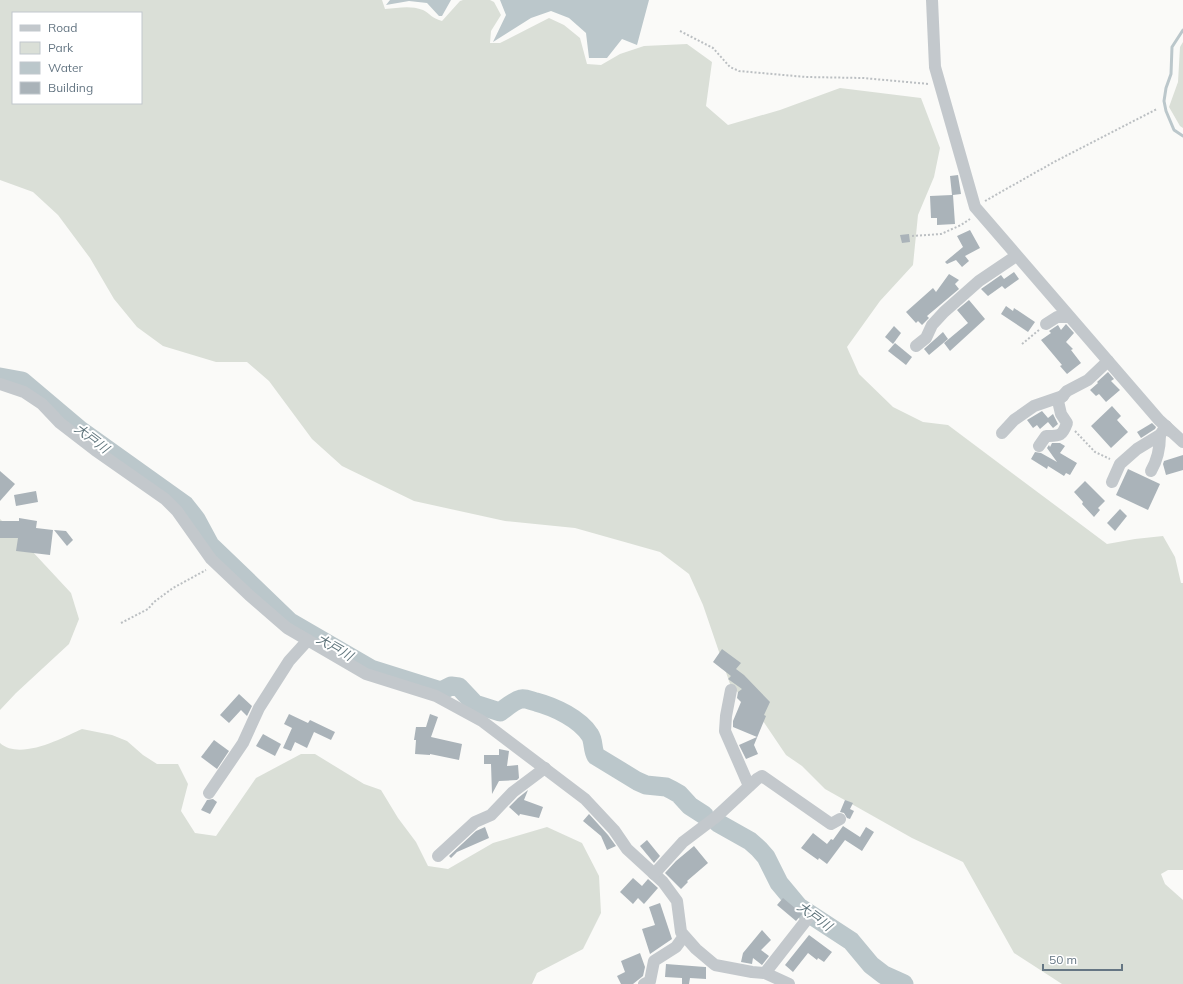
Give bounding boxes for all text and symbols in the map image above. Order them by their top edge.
legend [12,12,142,104]
text: Road [48,20,77,35]
text: Park [48,40,74,55]
text: Water [48,60,84,75]
text: Building [48,80,93,95]
water label: 大戸川 [72,420,114,457]
water label: 大戸川 [314,630,358,665]
water label: 大戸川 [795,898,837,935]
scale bar [1043,946,1122,972]
text: 50 m [1049,952,1077,967]

